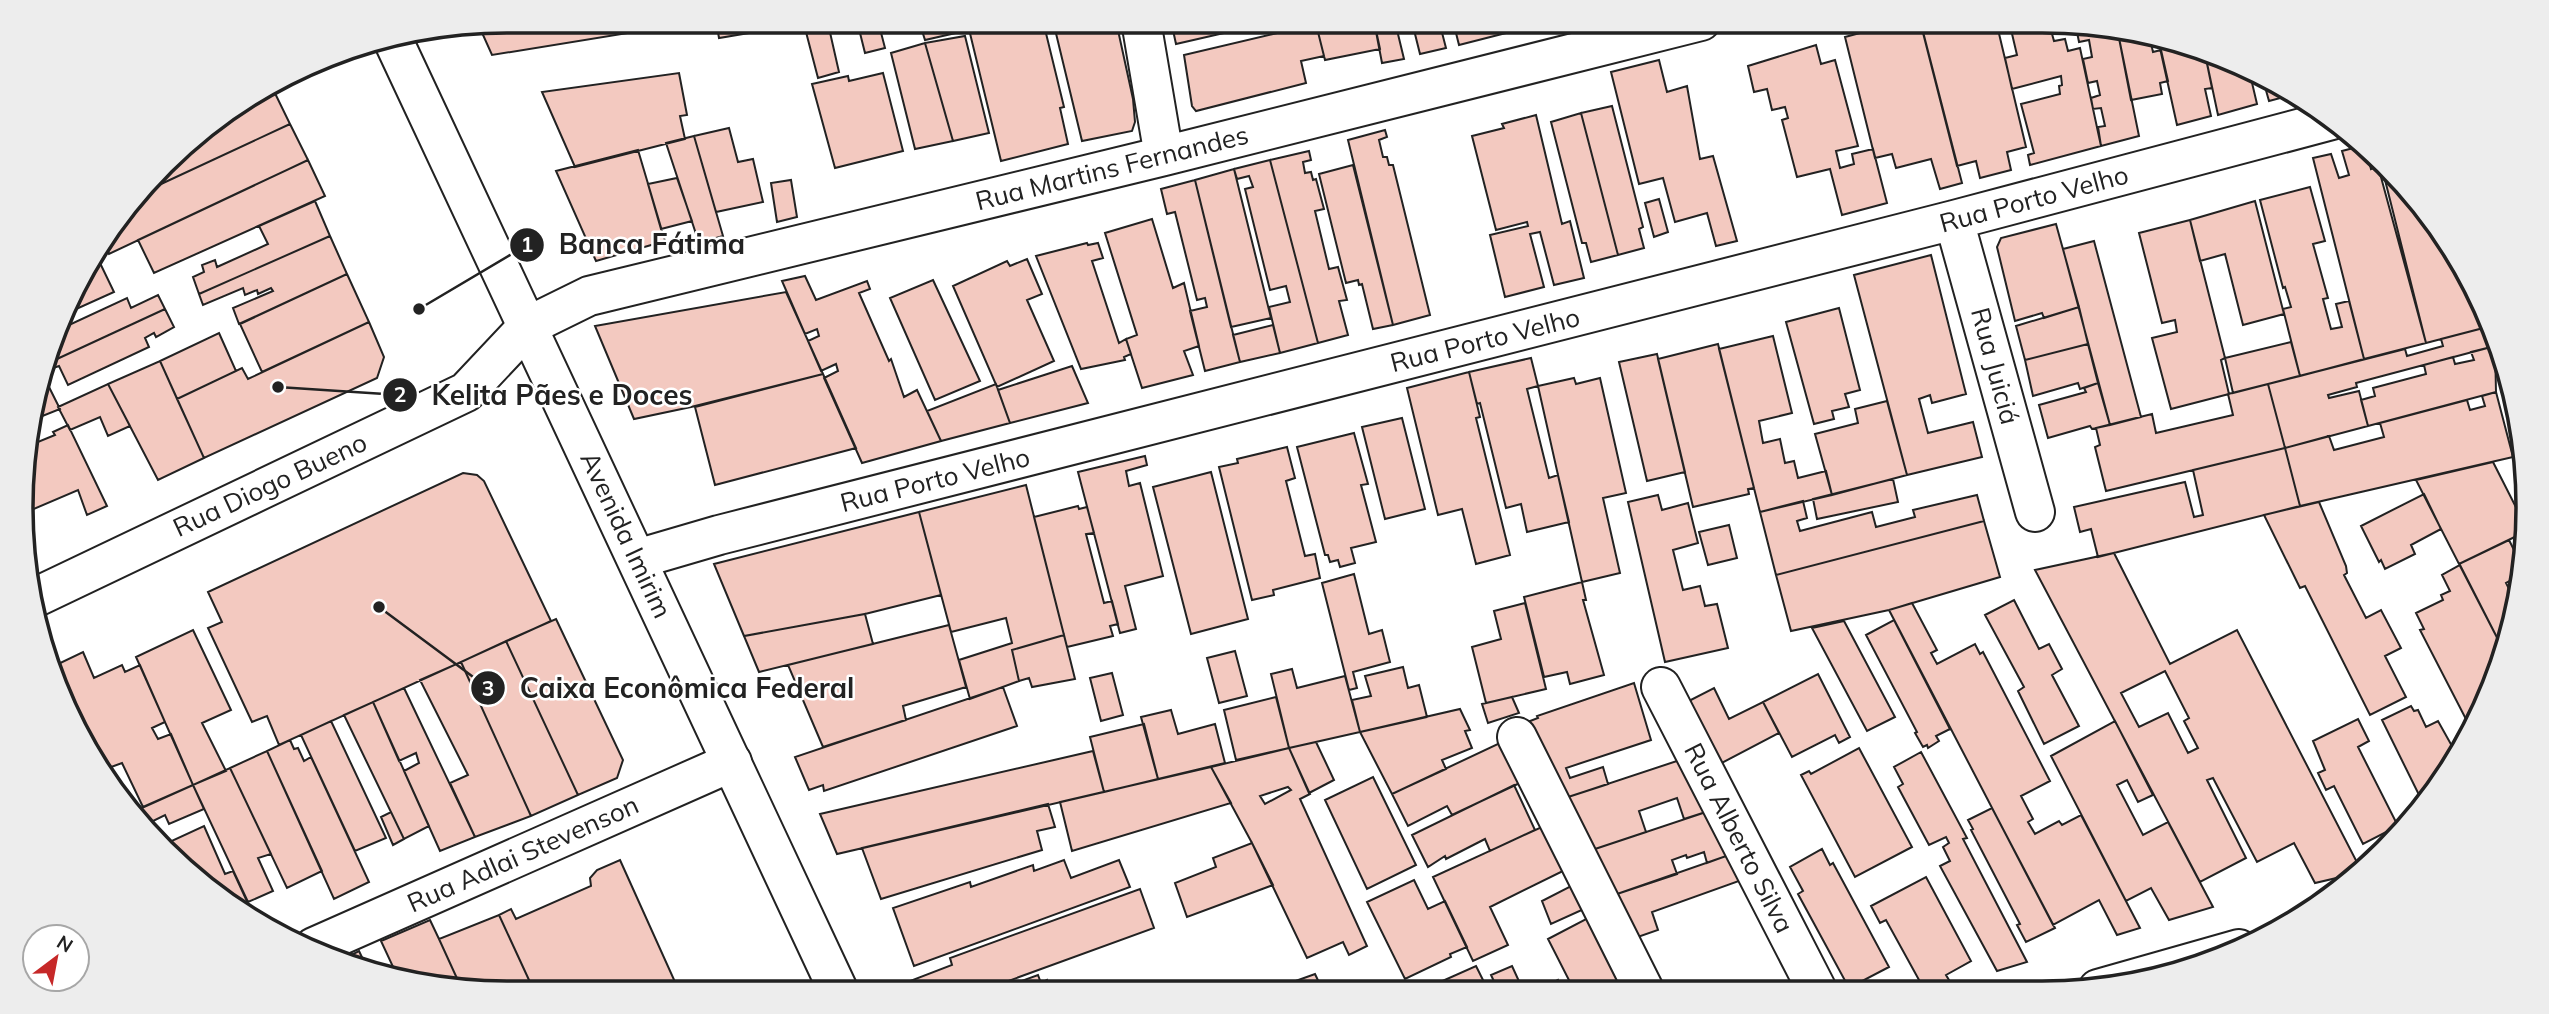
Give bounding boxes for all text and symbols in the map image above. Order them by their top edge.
street label: Rua Martins Fernandes [972,118,1252,217]
street label: Rua Porto Velho [1936,157,2132,240]
callout: Banca Fátima [510,220,759,269]
text: Banca Fátima [559,226,745,261]
text: 1 [521,231,533,257]
street label: Rua Porto Velho [1387,300,1583,379]
street label: Rua Juiciá [1964,304,2027,428]
callout: Kelita Pães e Doces [382,371,706,420]
text: Kelita Pães e Doces [431,377,693,412]
text: 2 [394,381,406,407]
street label: Rua Diogo Bueno [168,425,372,544]
street label: Rua Porto Velho [837,440,1033,519]
street label: Avenida Imirim [574,446,679,623]
callout: Caixa Econômica Federal [470,664,868,713]
text: Caixa Econômica Federal [520,670,854,705]
text: 3 [482,675,494,701]
street label: Rua Alberto Silva [1677,737,1802,938]
street label: Rua Adlai Stevenson [402,788,644,919]
north arrow [21,923,91,993]
text: N [53,930,77,958]

